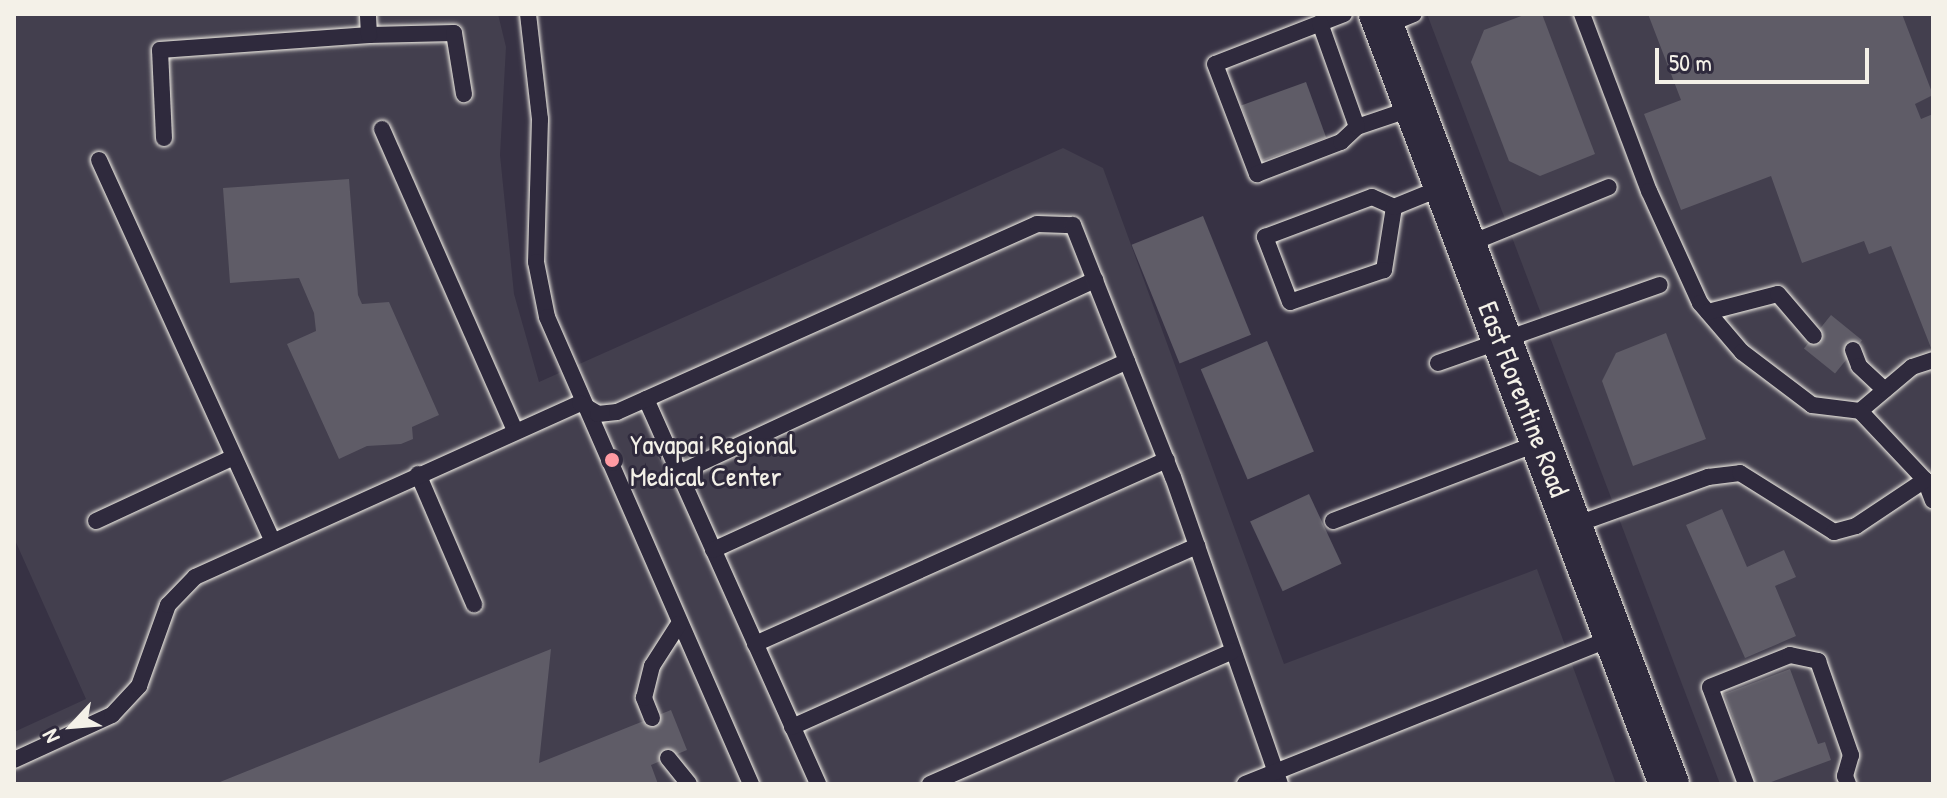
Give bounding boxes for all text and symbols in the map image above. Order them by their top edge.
scale bar [1659,32,1873,82]
text: 50 m [1669,46,1712,78]
street label: East Florentine Road [1471,297,1577,501]
place label: Yavapai Regional Medical Center [630,427,796,493]
marker: Yavapai Regional Medical Center [601,449,623,471]
north arrow [32,686,112,766]
text: N [34,725,66,748]

